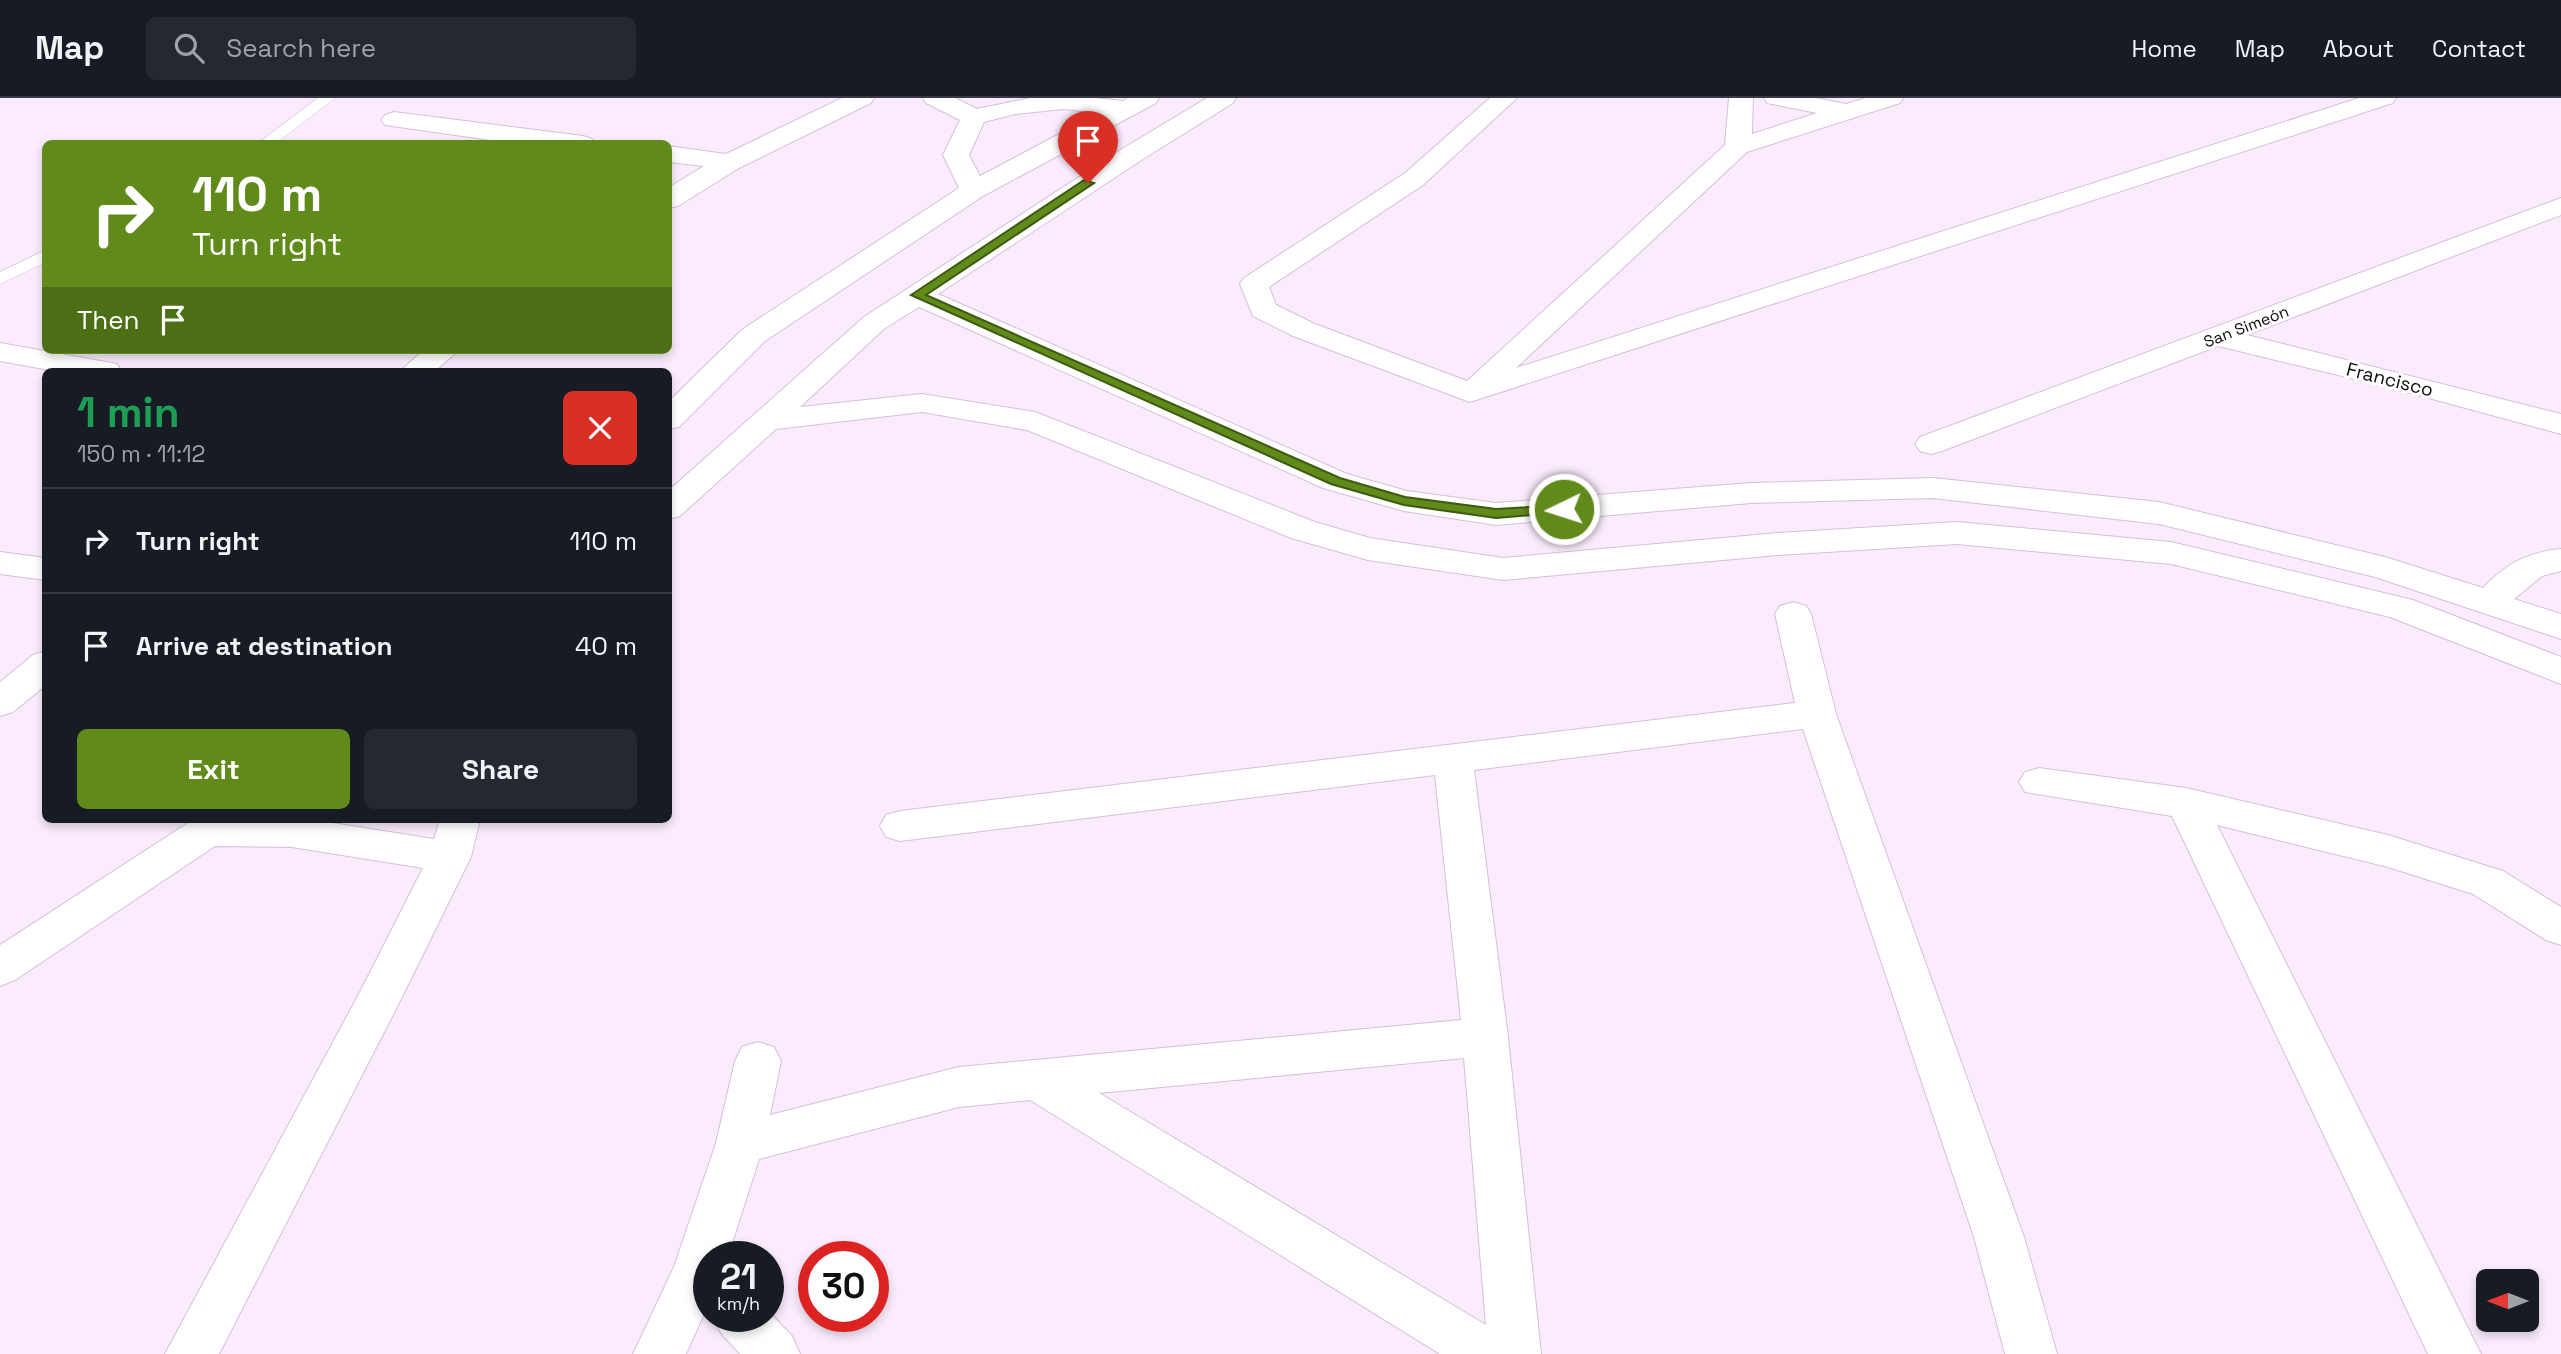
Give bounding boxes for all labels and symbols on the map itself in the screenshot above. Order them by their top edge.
pin [1058,111,1118,183]
street label: San Simeón [2201,301,2292,352]
street label: Francisco [2344,357,2436,402]
position arrow [1527,472,1601,546]
speed limit sign: 30 [798,1241,889,1332]
north arrow [2476,1269,2539,1332]

